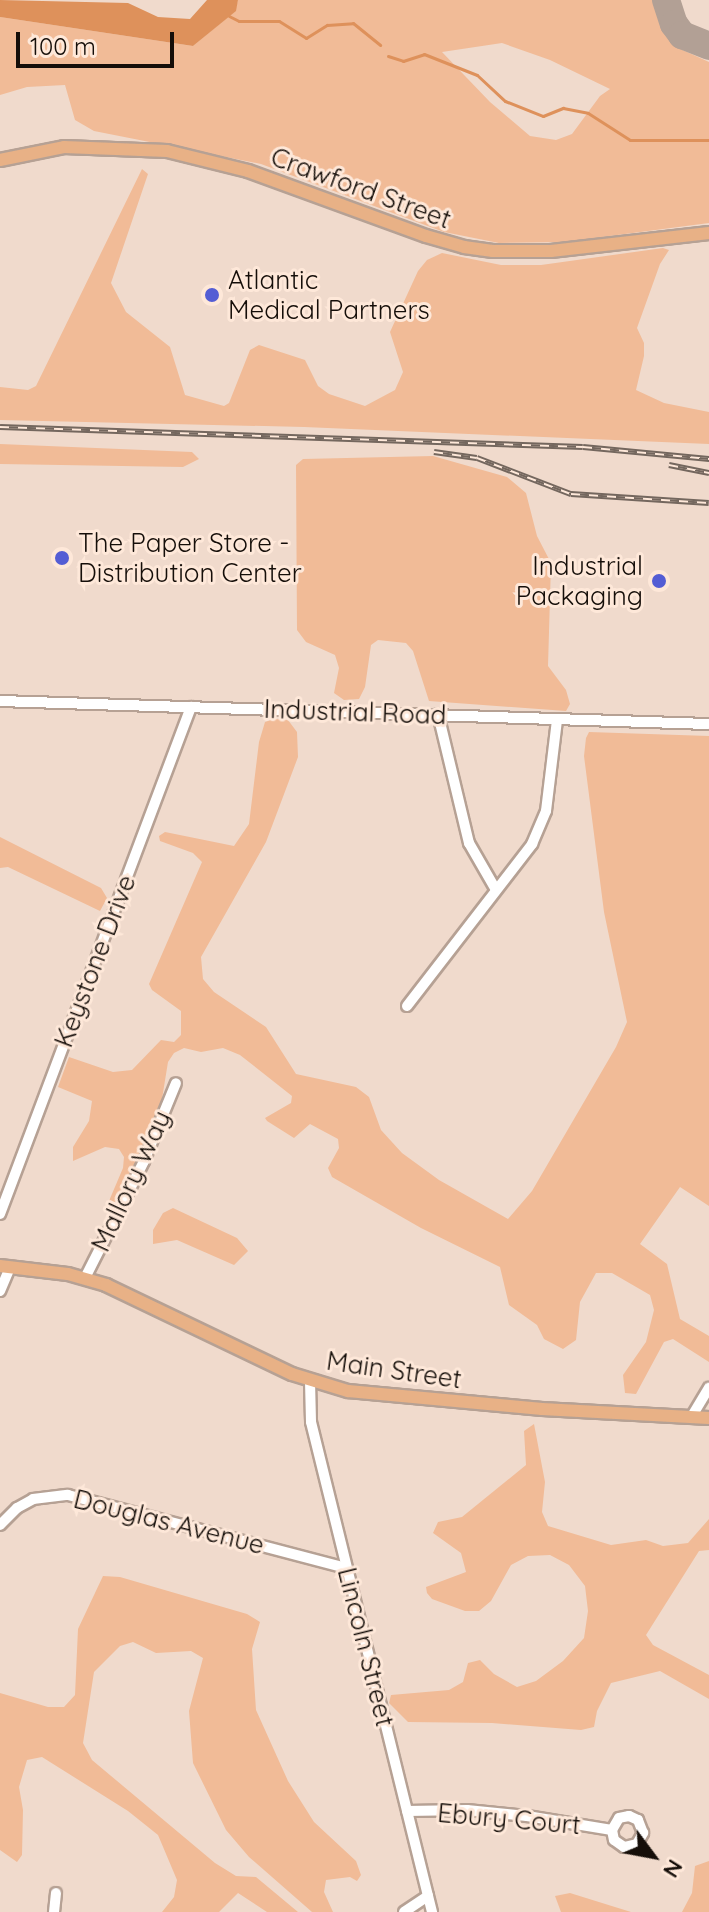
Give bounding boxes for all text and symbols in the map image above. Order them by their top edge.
scale bar [20,16,178,66]
text: 100 m [30,31,96,61]
street label: Crawford Street [267,141,455,235]
place label: Atlantic Medical Partners [228,264,430,326]
marker: Atlantic Medical Partners [203,286,221,304]
place label: The Paper Store - Distribution Center [78,527,302,588]
marker: The Paper Store - Distribution Center [53,549,71,567]
place label: Industrial Packaging [516,550,643,612]
marker: Industrial Packaging [650,572,668,590]
street label: Industrial Road [263,693,447,731]
street label: Keystone Drive [48,870,142,1052]
street label: Mallory Way [85,1106,177,1256]
street label: Main Street [324,1345,464,1395]
street label: Douglas Avenue [70,1483,268,1561]
street label: Lincoln Street [331,1564,401,1730]
street label: Ebury Court [436,1797,582,1841]
north arrow [613,1816,693,1896]
text: N [657,1854,690,1883]

